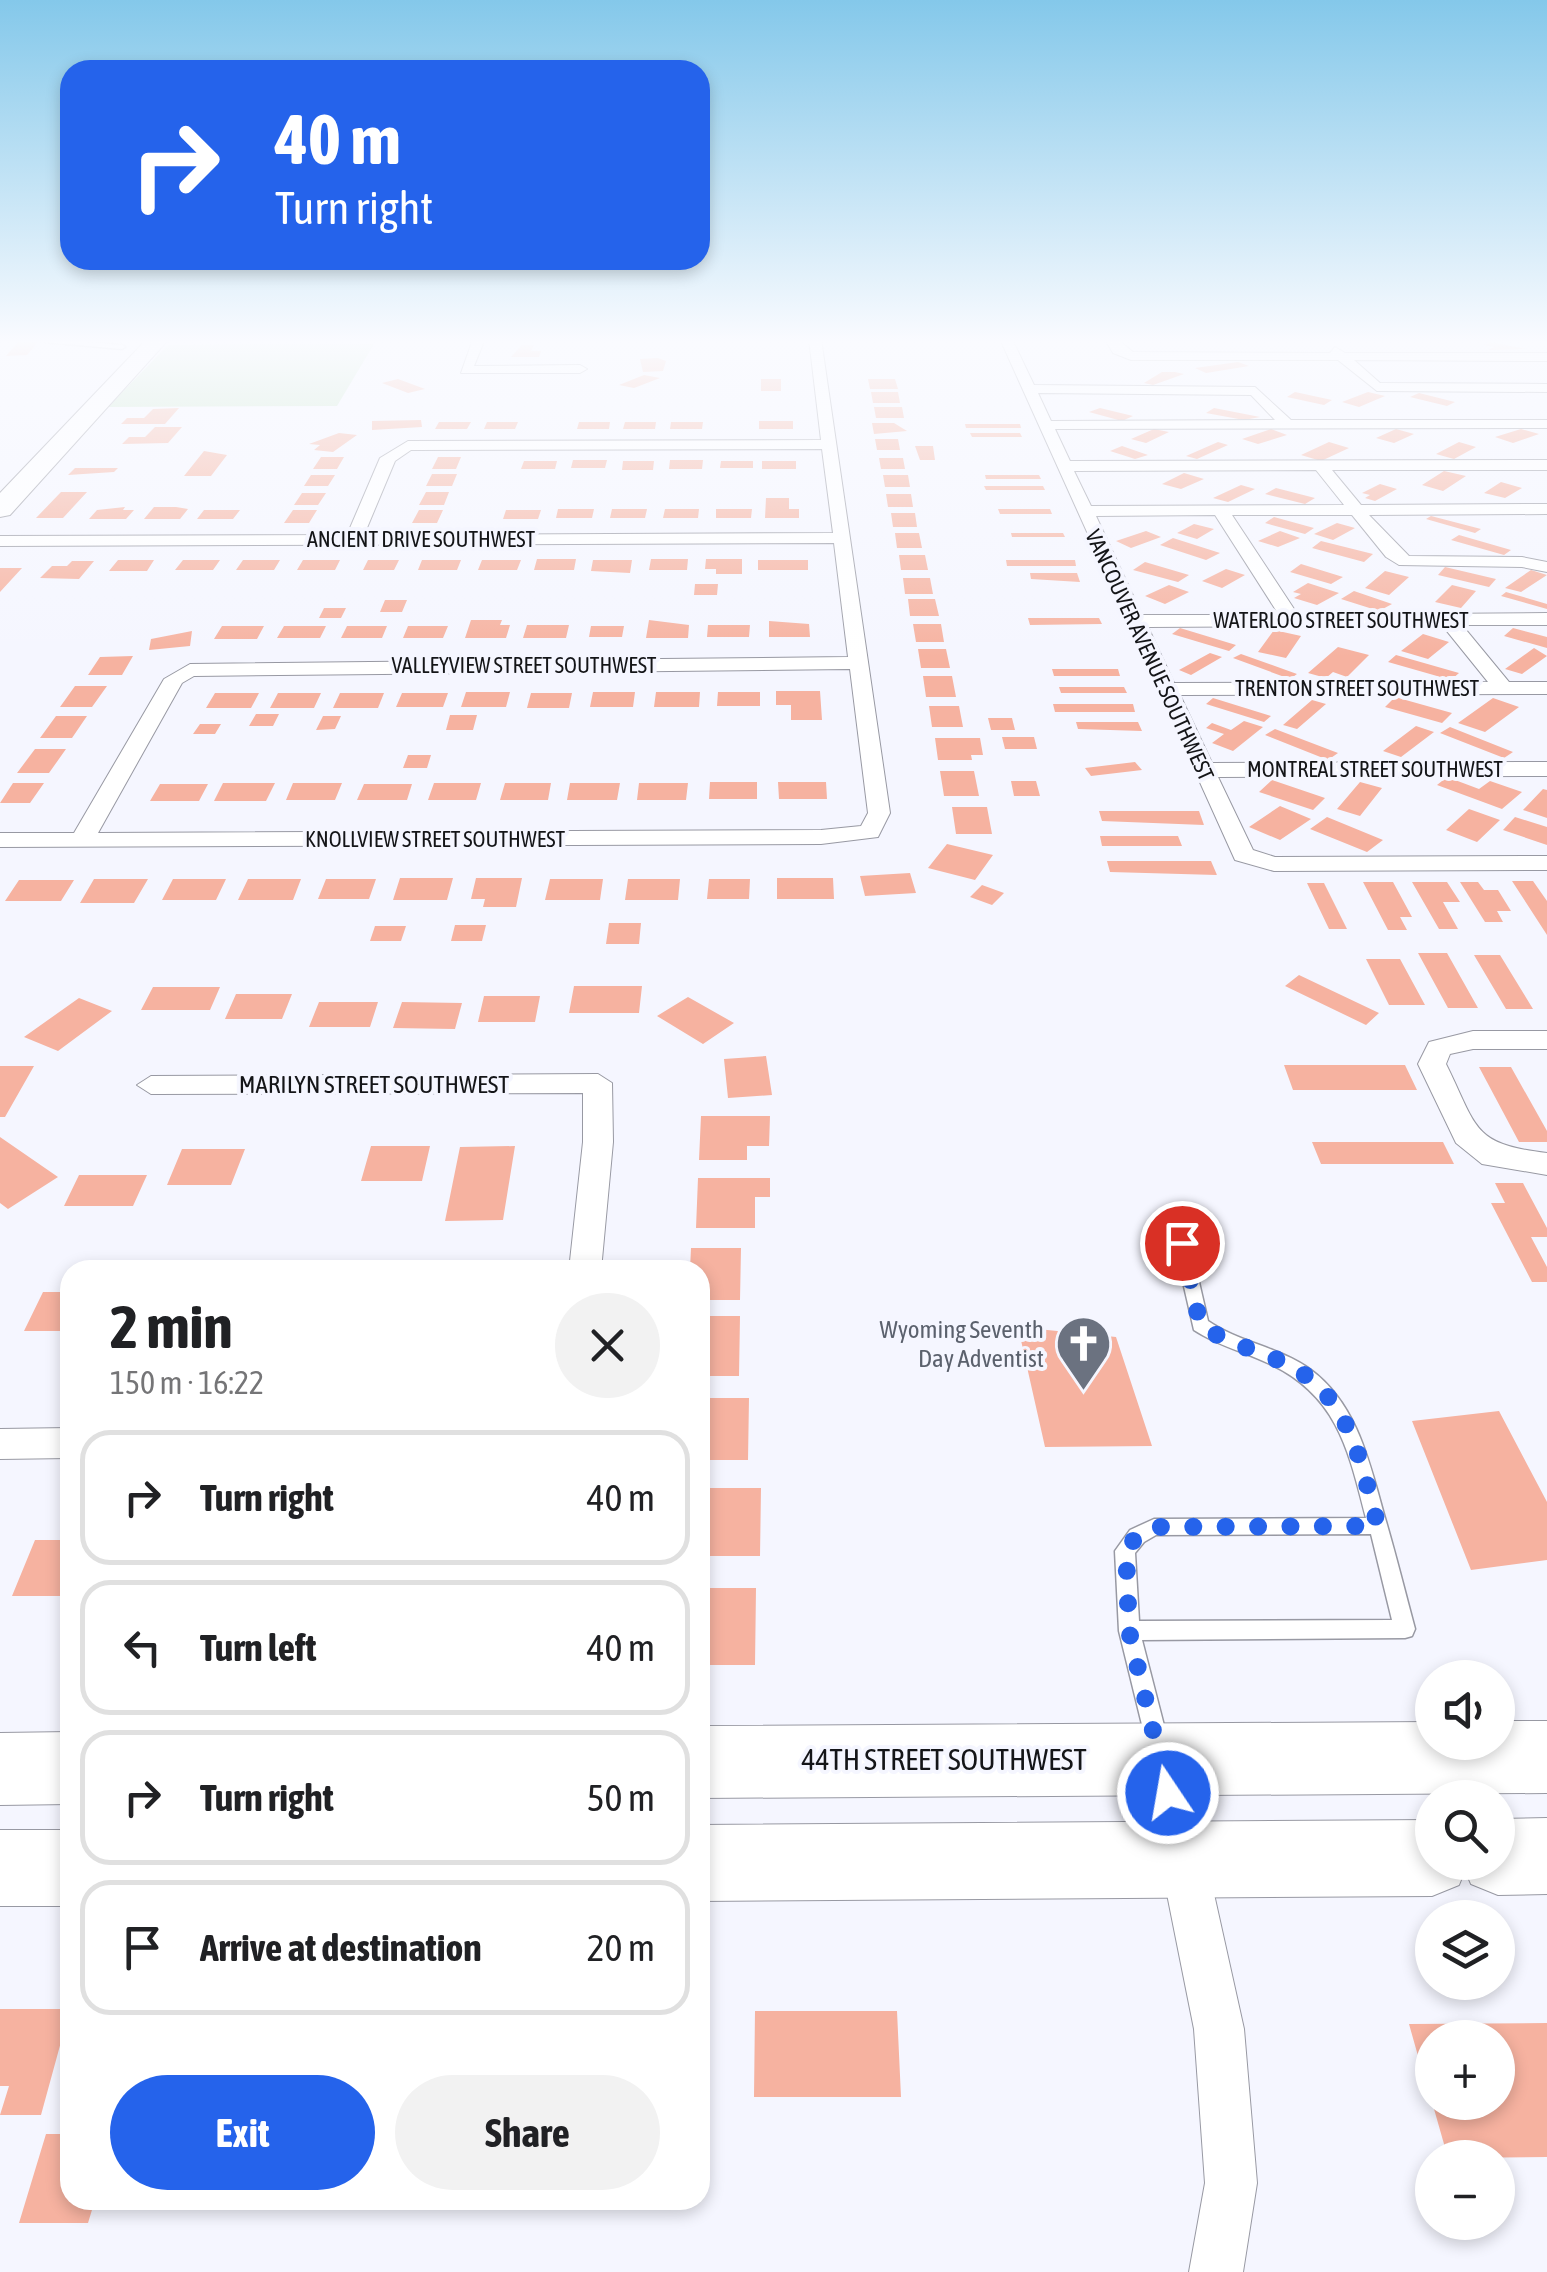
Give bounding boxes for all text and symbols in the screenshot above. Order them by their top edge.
text: 40 m [275,99,401,179]
icon: right [110,100,240,230]
text: Turn right [275,182,433,234]
street label: VANCOUVER AVENUE SOUTHWEST [1080,525,1220,785]
street label: ANCIENT DRIVE SOUTHWEST [307,526,535,552]
street label: WATERLOO STREET SOUTHWEST [1213,607,1469,633]
street label: VALLEYVIEW STREET SOUTHWEST [391,652,657,678]
street label: TRENTON STREET SOUTHWEST [1235,675,1479,701]
street label: MONTREAL STREET SOUTHWEST [1247,756,1503,782]
street label: KNOLLVIEW STREET SOUTHWEST [305,826,565,852]
street label: MARILYN STREET SOUTHWEST [239,1070,509,1098]
pin [1140,1201,1225,1286]
icon: arrive [1155,1216,1210,1271]
text: 2 min [110,1292,233,1361]
button: close [555,1293,660,1398]
church icon: Wyoming Seventh Day Adventist [1053,1313,1113,1392]
place label: Wyoming Seventh Day Adventist [880,1315,1044,1372]
text: 150 m · 16:22 [110,1364,264,1401]
icon: right [115,1470,170,1525]
text: Turn right [200,1476,334,1519]
text: 40 m [587,1476,655,1519]
icon: left [115,1620,170,1675]
text: Turn left [200,1626,316,1669]
text: 40 m [587,1626,655,1669]
map controls [1415,1660,1515,2240]
button: sound [1415,1660,1515,1760]
position arrow [1116,1741,1220,1845]
street label: 44TH STREET SOUTHWEST [801,1742,1087,1776]
icon: right [115,1770,170,1825]
text: Turn right [200,1776,334,1819]
text: 50 m [587,1776,655,1819]
button: search [1415,1780,1515,1880]
button: layers [1415,1900,1515,2000]
icon: arrive [115,1920,170,1975]
text: Arrive at destination [200,1926,482,1969]
text: 20 m [587,1926,655,1969]
button: + [1415,2020,1515,2120]
button: Exit [110,2075,375,2190]
button: Share [395,2075,660,2190]
button: − [1415,2140,1515,2240]

